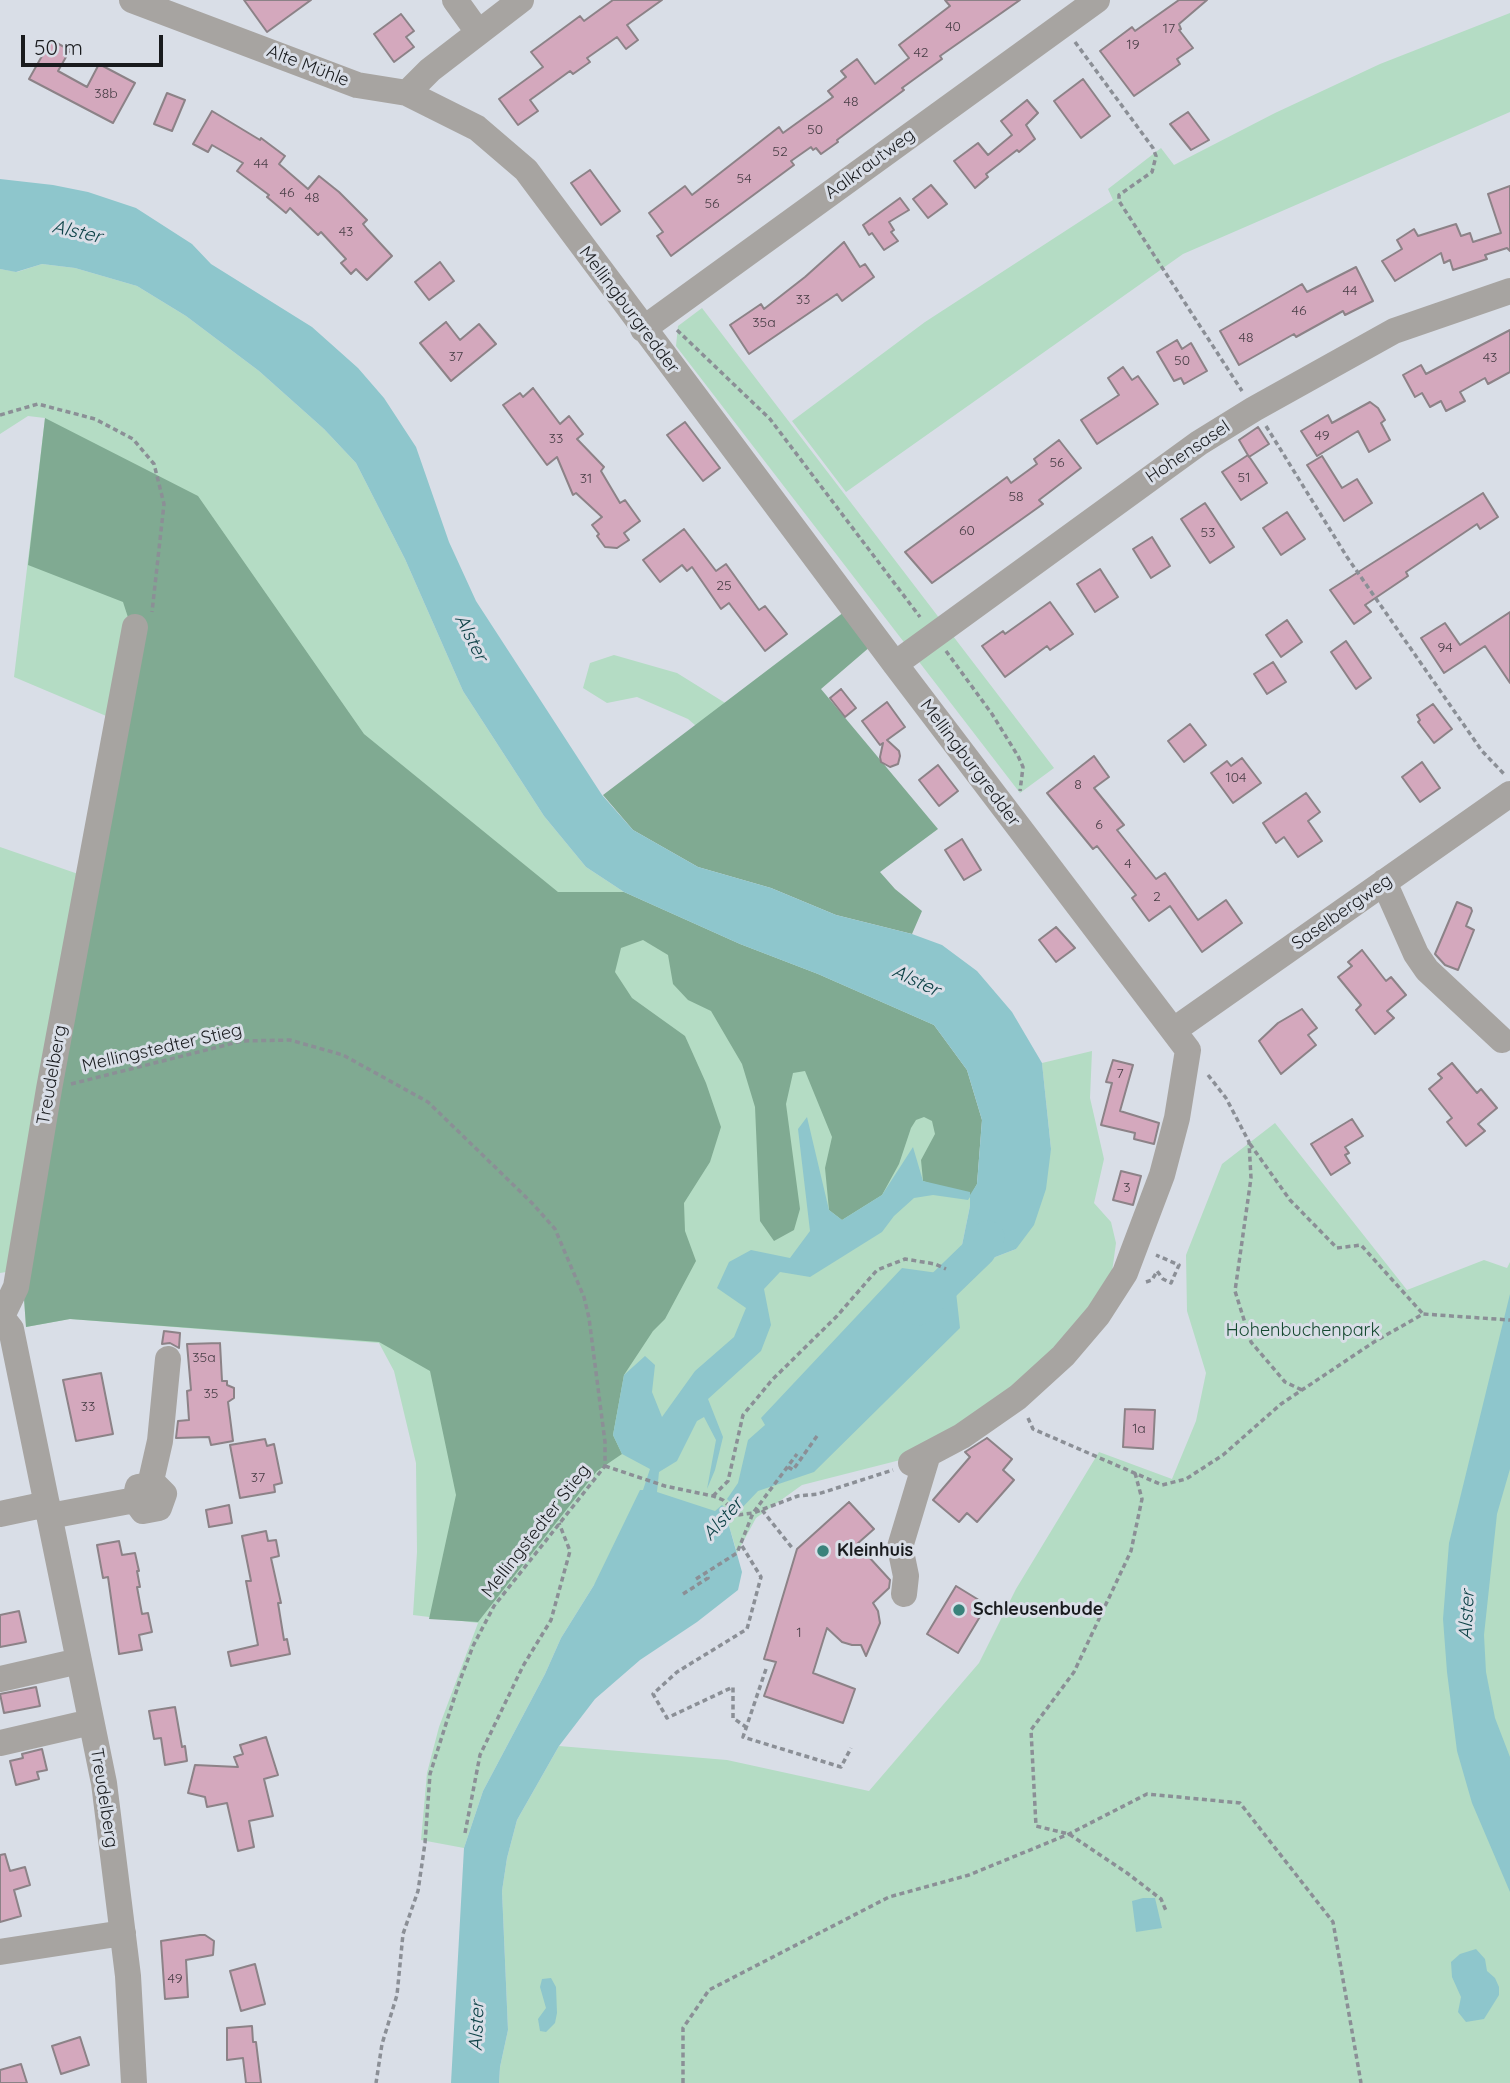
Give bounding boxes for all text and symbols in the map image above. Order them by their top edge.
house number: 40 [945,19,961,35]
scale bar [24,21,166,65]
house number: 17 [1163,21,1175,37]
text: 50 m [34,34,83,60]
house number: 19 [1127,37,1139,53]
street label: Alte Mühle [264,40,352,92]
house number: 42 [913,45,929,61]
house number: 38b [94,86,118,102]
house number: 48 [844,94,858,110]
house number: 50 [807,122,823,138]
street label: Aalkrautweg [821,124,919,204]
house number: 52 [772,144,788,160]
house number: 44 [254,156,268,172]
house number: 54 [736,171,752,187]
house number: 46 [280,185,294,201]
house number: 48 [305,190,319,206]
house number: 56 [704,196,720,212]
water label: Alster [50,215,104,249]
house number: 43 [339,224,353,240]
street label: Mellingburgredder [574,242,684,378]
house number: 44 [1343,283,1357,299]
house number: 33 [796,292,810,308]
house number: 46 [1292,303,1306,319]
house number: 35a [752,315,776,331]
house number: 48 [1239,330,1253,346]
house number: 37 [449,349,463,365]
house number: 43 [1483,350,1497,366]
house number: 50 [1174,353,1190,369]
street label: Hohensasel [1142,416,1234,488]
house number: 49 [1315,428,1329,444]
house number: 33 [549,431,563,447]
house number: 56 [1049,455,1065,471]
house number: 51 [1238,470,1250,486]
house number: 31 [580,471,592,487]
house number: 58 [1008,489,1024,505]
house number: 60 [959,523,975,539]
house number: 53 [1201,525,1215,541]
house number: 25 [716,578,732,594]
water label: Alster [449,611,493,665]
house number: 94 [1437,640,1453,656]
street label: Mellingburgredder [915,695,1025,831]
house number: 104 [1226,770,1246,786]
house number: 8 [1074,777,1082,793]
house number: 6 [1095,817,1103,833]
house number: 4 [1124,856,1132,872]
street label: Saselbergweg [1288,869,1396,955]
house number: 2 [1153,889,1161,905]
water label: Alster [889,960,943,1002]
street label: Mellingstedter Stieg [80,1019,244,1077]
street label: Treudelberg [33,1023,71,1127]
house number: 7 [1116,1066,1124,1082]
house number: 3 [1123,1180,1131,1196]
park label: Hohenbuchenpark [1226,1320,1380,1342]
house number: 35a [192,1350,216,1366]
house number: 35 [204,1386,218,1402]
house number: 33 [81,1399,95,1415]
house number: 1a [1132,1421,1146,1437]
street label: Mellingstedter Stieg [477,1460,595,1602]
house number: 37 [251,1470,265,1486]
water label: Alster [698,1493,748,1545]
place label: Kleinhuis [837,1540,913,1562]
marker: Kleinhuis [815,1543,831,1559]
water label: Alster [1454,1589,1480,1641]
place label: Schleusenbude [973,1599,1103,1621]
marker: Schleusenbude [951,1602,967,1618]
house number: 1 [796,1625,802,1641]
street label: Treudelberg [85,1746,123,1850]
house number: 49 [168,1971,182,1987]
water label: Alster [465,2001,489,2051]

